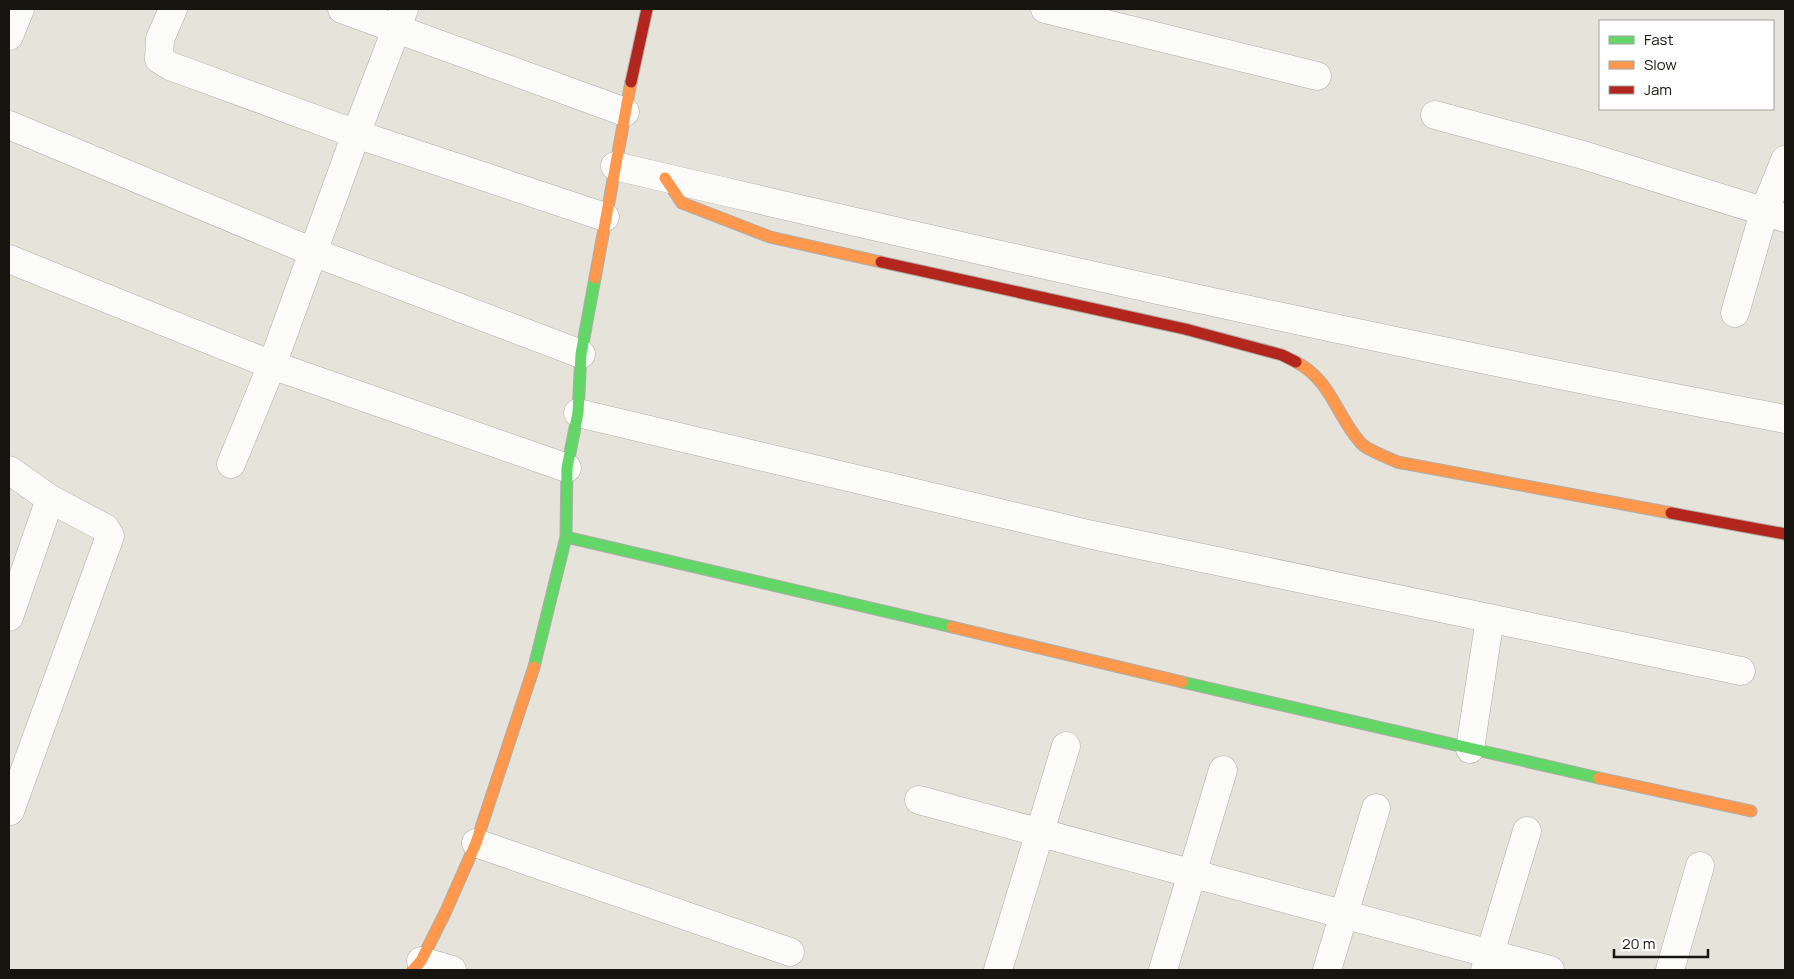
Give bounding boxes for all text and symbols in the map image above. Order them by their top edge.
legend [1599,20,1774,110]
text: Fast [1644,29,1673,50]
text: Slow [1644,54,1677,75]
text: Jam [1644,79,1672,100]
scale bar [1614,926,1708,958]
text: 20 m [1622,933,1655,954]

